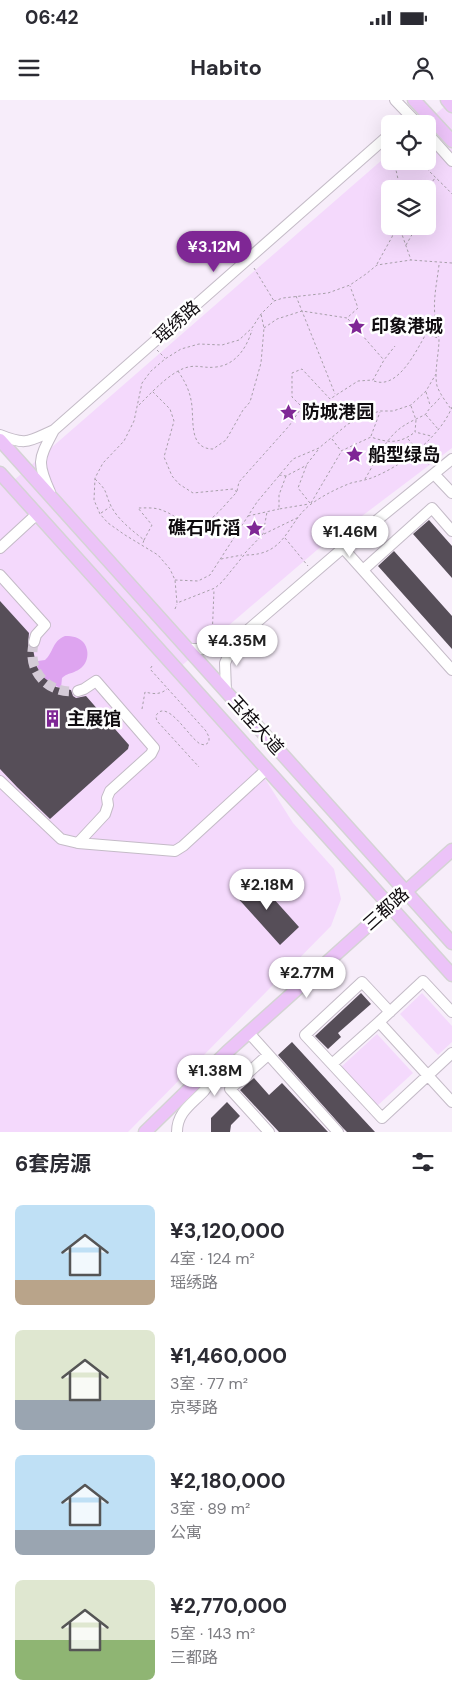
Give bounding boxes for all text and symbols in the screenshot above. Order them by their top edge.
text: 06:42 [25,5,79,30]
text: Habito [190,53,262,82]
icon: menu [15,54,43,82]
icon: person [409,54,437,82]
map controls [381,115,436,235]
button: locate [381,115,436,170]
button: layers [381,180,436,235]
pin: ¥3.12M [173,230,255,273]
text: ¥3.12M [188,236,240,257]
street label: 瑶绣路 [149,295,205,349]
place label: 印象港城 [371,314,443,338]
place icon: 印象港城 [347,316,367,336]
place label: 防城港园 [302,400,374,424]
place icon: 防城港园 [278,402,298,422]
place label: 船型绿岛 [368,443,440,467]
place icon: 船型绿岛 [344,445,364,465]
place label: 礁石听滔 [168,516,240,540]
pin: ¥1.46M [309,516,391,558]
place icon: 礁石听滔 [244,518,264,538]
text: ¥1.46M [323,521,377,542]
pin: ¥4.35M [196,624,278,667]
text: ¥4.35M [208,630,266,651]
street label: 玉桂大道 [223,690,289,760]
place label: 主展馆 [67,707,121,731]
building icon: 主展馆 [43,709,63,729]
pin: ¥2.18M [226,868,308,911]
text: ¥2.18M [240,874,294,895]
street label: 三都路 [358,882,414,936]
pin: ¥2.77M [266,956,348,999]
text: ¥2.77M [280,962,334,983]
pin: ¥1.38M [174,1054,256,1097]
text: ¥1.38M [188,1060,242,1081]
icon: filters [409,1148,437,1176]
text: 6套房源 [15,1150,91,1178]
text: ¥3,120,000 [170,1217,285,1245]
icon: home [55,1225,115,1285]
text: 4室 · 124 m² [170,1248,255,1269]
text: 瑶绣路 [170,1272,218,1293]
text: ¥1,460,000 [170,1342,287,1370]
icon: home [55,1350,115,1410]
text: 3室 · 77 m² [170,1373,248,1394]
text: 京琴路 [170,1397,218,1418]
text: ¥2,180,000 [170,1467,286,1495]
icon: home [55,1475,115,1535]
text: 3室 · 89 m² [170,1498,250,1519]
text: 公寓 [170,1522,202,1543]
text: ¥2,770,000 [170,1592,287,1620]
icon: home [55,1600,115,1660]
text: 5室 · 143 m² [170,1623,255,1644]
text: 三都路 [170,1647,218,1668]

